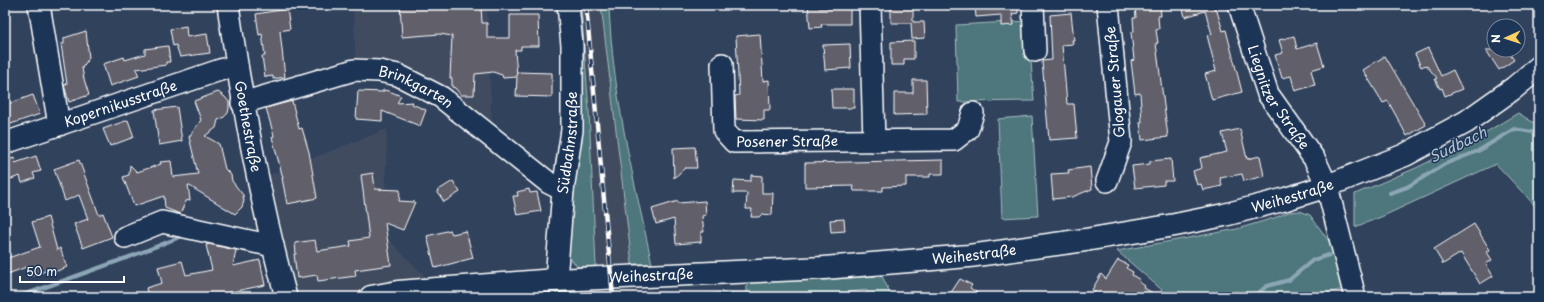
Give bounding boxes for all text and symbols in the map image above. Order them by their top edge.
north arrow [1486,18,1526,58]
street label: Glogauer Straße [1099,25,1130,139]
text: N [1487,33,1504,43]
street label: Liegnitzer Straße [1243,42,1315,153]
street label: Brinkgarten [376,60,458,113]
street label: Kopernikusstraße [61,74,180,132]
street label: Goethestraße [230,79,267,174]
street label: Südbahnstraße [552,91,582,195]
water label: Sudbach [1425,120,1490,167]
street label: Posener Straße [736,130,838,152]
street label: Weihestraße [1249,173,1337,218]
street label: Weihestraße [931,239,1018,269]
scale bar [20,258,124,284]
text: 50 m [26,262,57,280]
street label: Weihestraße [608,263,694,288]

